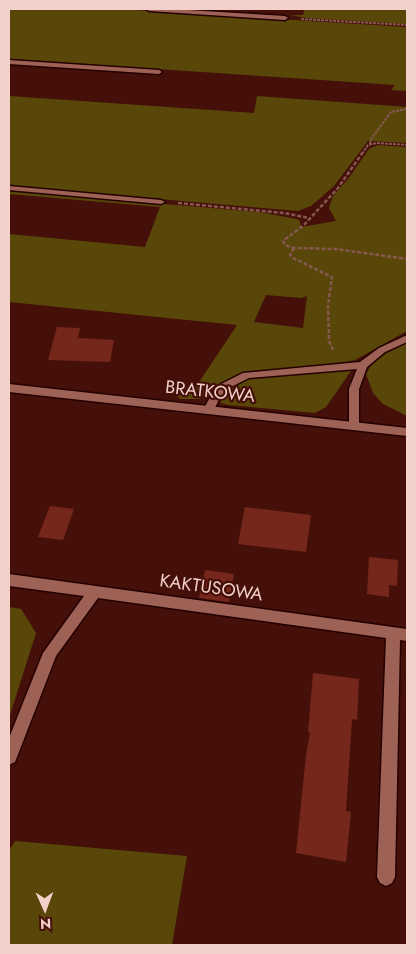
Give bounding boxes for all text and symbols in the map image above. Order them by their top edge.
street label: BRATKOWA [164,378,256,408]
street label: KAKTUSOWA [158,571,264,607]
north arrow [20,884,70,934]
text: N [40,914,51,934]

